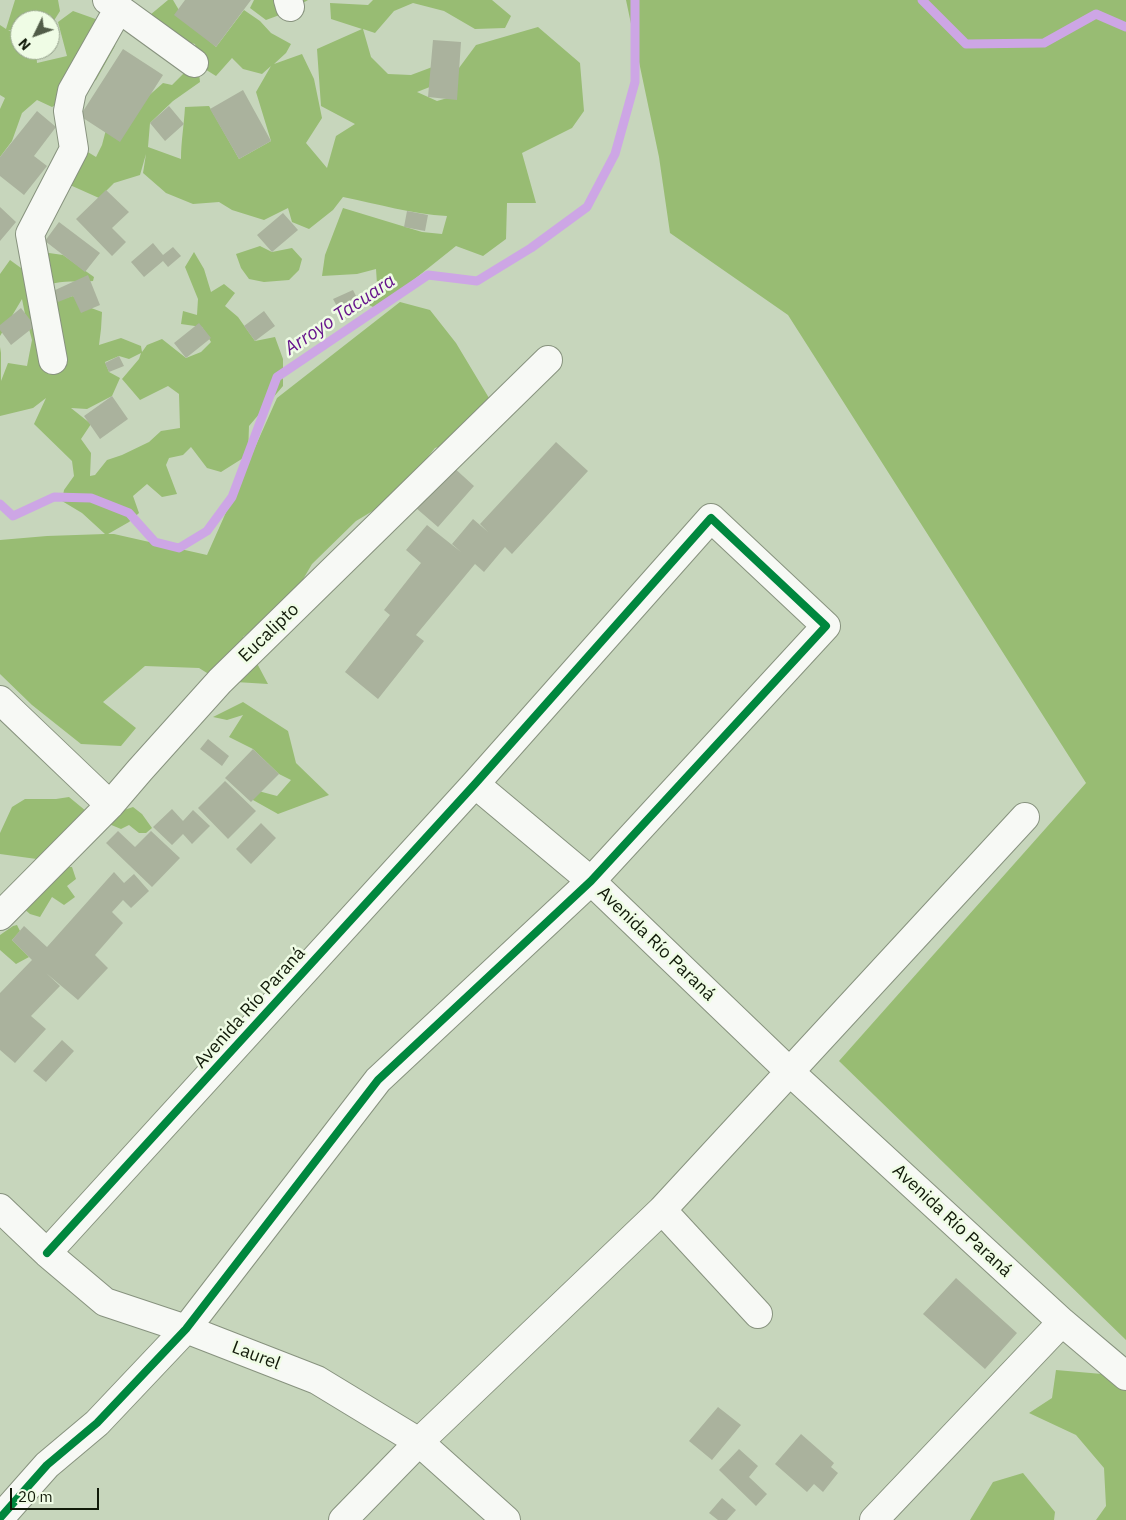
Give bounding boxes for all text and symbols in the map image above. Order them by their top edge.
north arrow [10,10,60,60]
text: N [15,35,35,54]
water label: Arroyo Tacuara [280,270,400,360]
street label: Eucalipto [234,599,304,667]
street label: Avenida Río Paraná [593,882,719,1006]
street label: Avenida Río Paraná [190,943,310,1073]
street label: Avenida Río Paraná [888,1160,1016,1282]
street label: Laurel [229,1337,283,1375]
scale bar [12,1478,101,1510]
text: 20 m [18,1487,53,1506]

